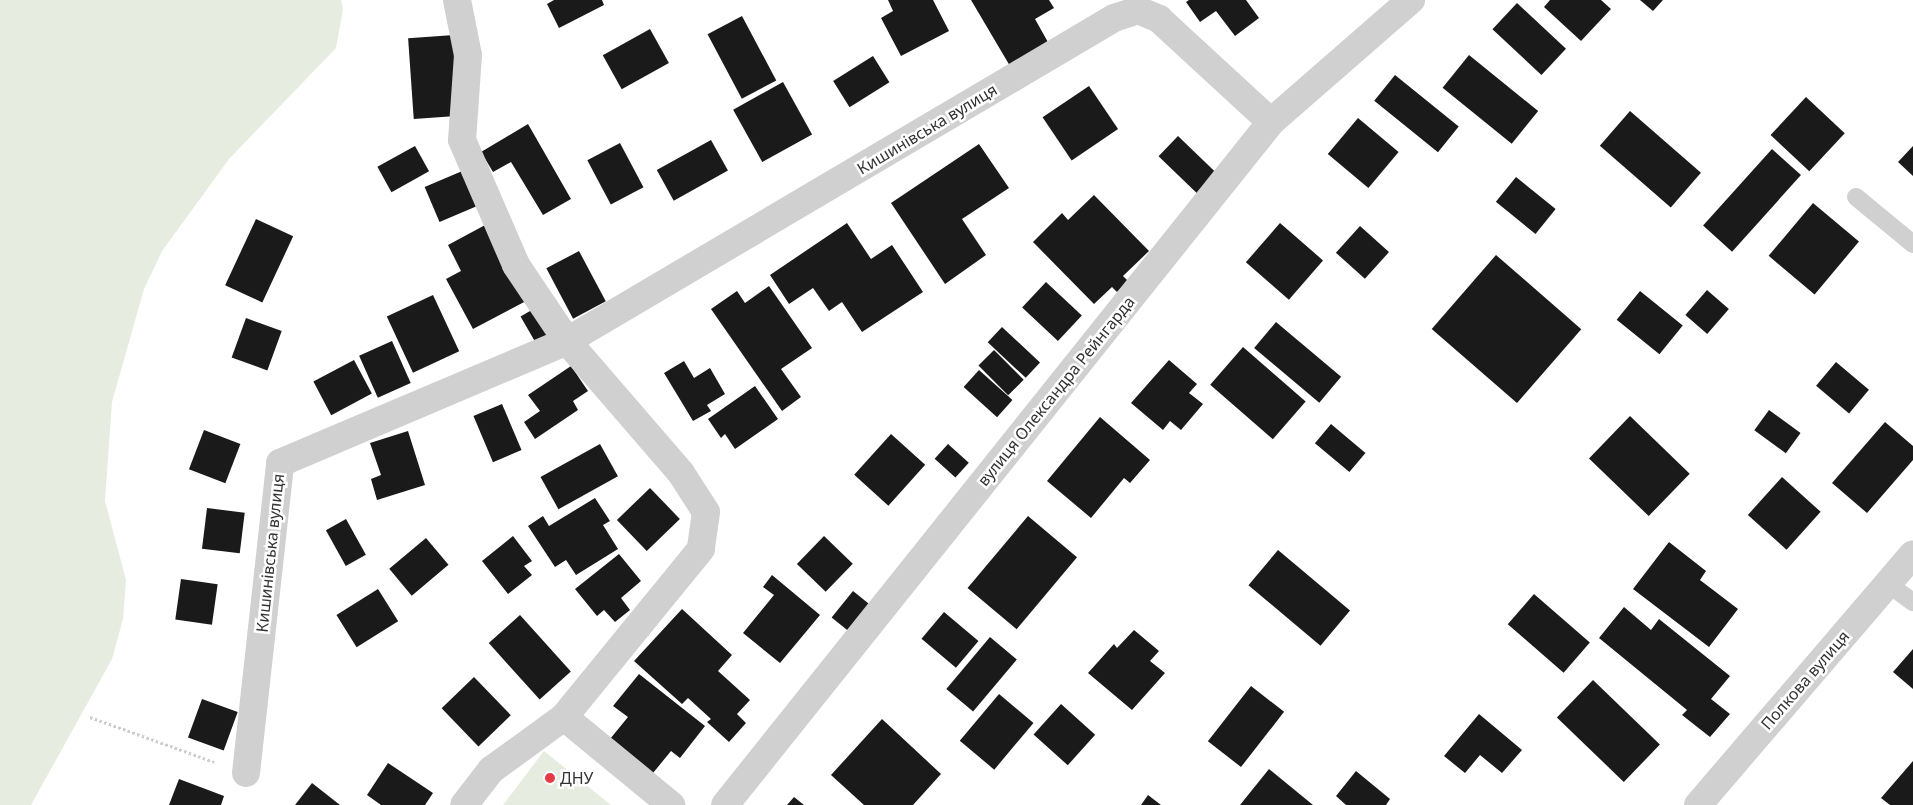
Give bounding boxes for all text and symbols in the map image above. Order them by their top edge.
street label: Кишинівська вулиця [854,80,1000,178]
street label: вулиця Олександра Рейнгарда [974,292,1138,490]
street label: Кишинівська вулиця [252,473,288,633]
street label: Полкова вулиця [1757,627,1853,733]
place label: ДНУ [560,768,593,788]
marker: ДНУ [544,772,556,784]

